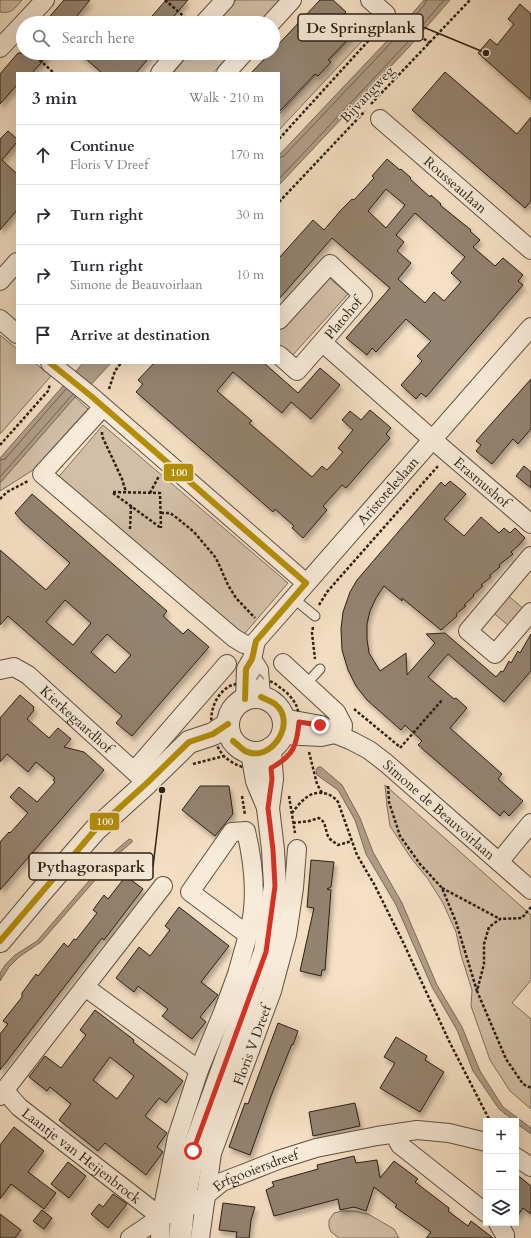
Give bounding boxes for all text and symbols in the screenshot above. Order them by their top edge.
callout: De Springplank [298,14,423,41]
search box [16,16,280,60]
text: De Springplank [306,18,416,38]
icon: search [30,27,52,49]
text: Search here [62,28,135,48]
street label: Bijvangweg [336,62,399,127]
text: 3 min [32,87,77,110]
text: Walk · 210 m [189,89,264,107]
text: Continue [70,136,135,156]
icon: ahead [32,144,54,166]
text: 170 m [230,146,264,164]
street label: Rousseaulaan [419,152,491,218]
text: Floris V Dreef [70,156,148,174]
icon: right [32,204,54,226]
text: Turn right [70,205,143,225]
text: 30 m [236,206,264,224]
text: Turn right [70,256,143,276]
icon: right [32,264,54,286]
text: 10 m [236,266,264,284]
text: Simone de Beauvoirlaan [70,276,203,294]
street label: Platohof [320,291,368,343]
icon: arrive [32,324,54,346]
text: Arrive at destination [70,325,210,345]
street label: Aristoteleslaan [353,453,423,529]
street label: Erasmushof [449,453,516,513]
line badge: 100 [163,463,194,482]
text: 100 [171,465,188,480]
one-way arrow [255,674,264,680]
street label: Kierkegaardhof [36,682,119,759]
route end [311,716,329,734]
street label: Simone de Beauvoirlaan [379,756,499,864]
line badge: 100 [89,812,120,831]
text: 100 [97,814,114,829]
callout: Pythagoraspark [29,853,153,880]
text: Pythagoraspark [37,857,146,877]
street label: Floris V Dreef [229,1000,277,1088]
street label: Laantje van Heijenbrock [18,1104,145,1209]
map controls [483,1118,519,1226]
button: + [483,1118,519,1154]
route start [184,1142,202,1160]
street label: Erfgooiersdreef [209,1144,303,1196]
button: − [483,1154,519,1190]
button: layers [483,1190,519,1226]

